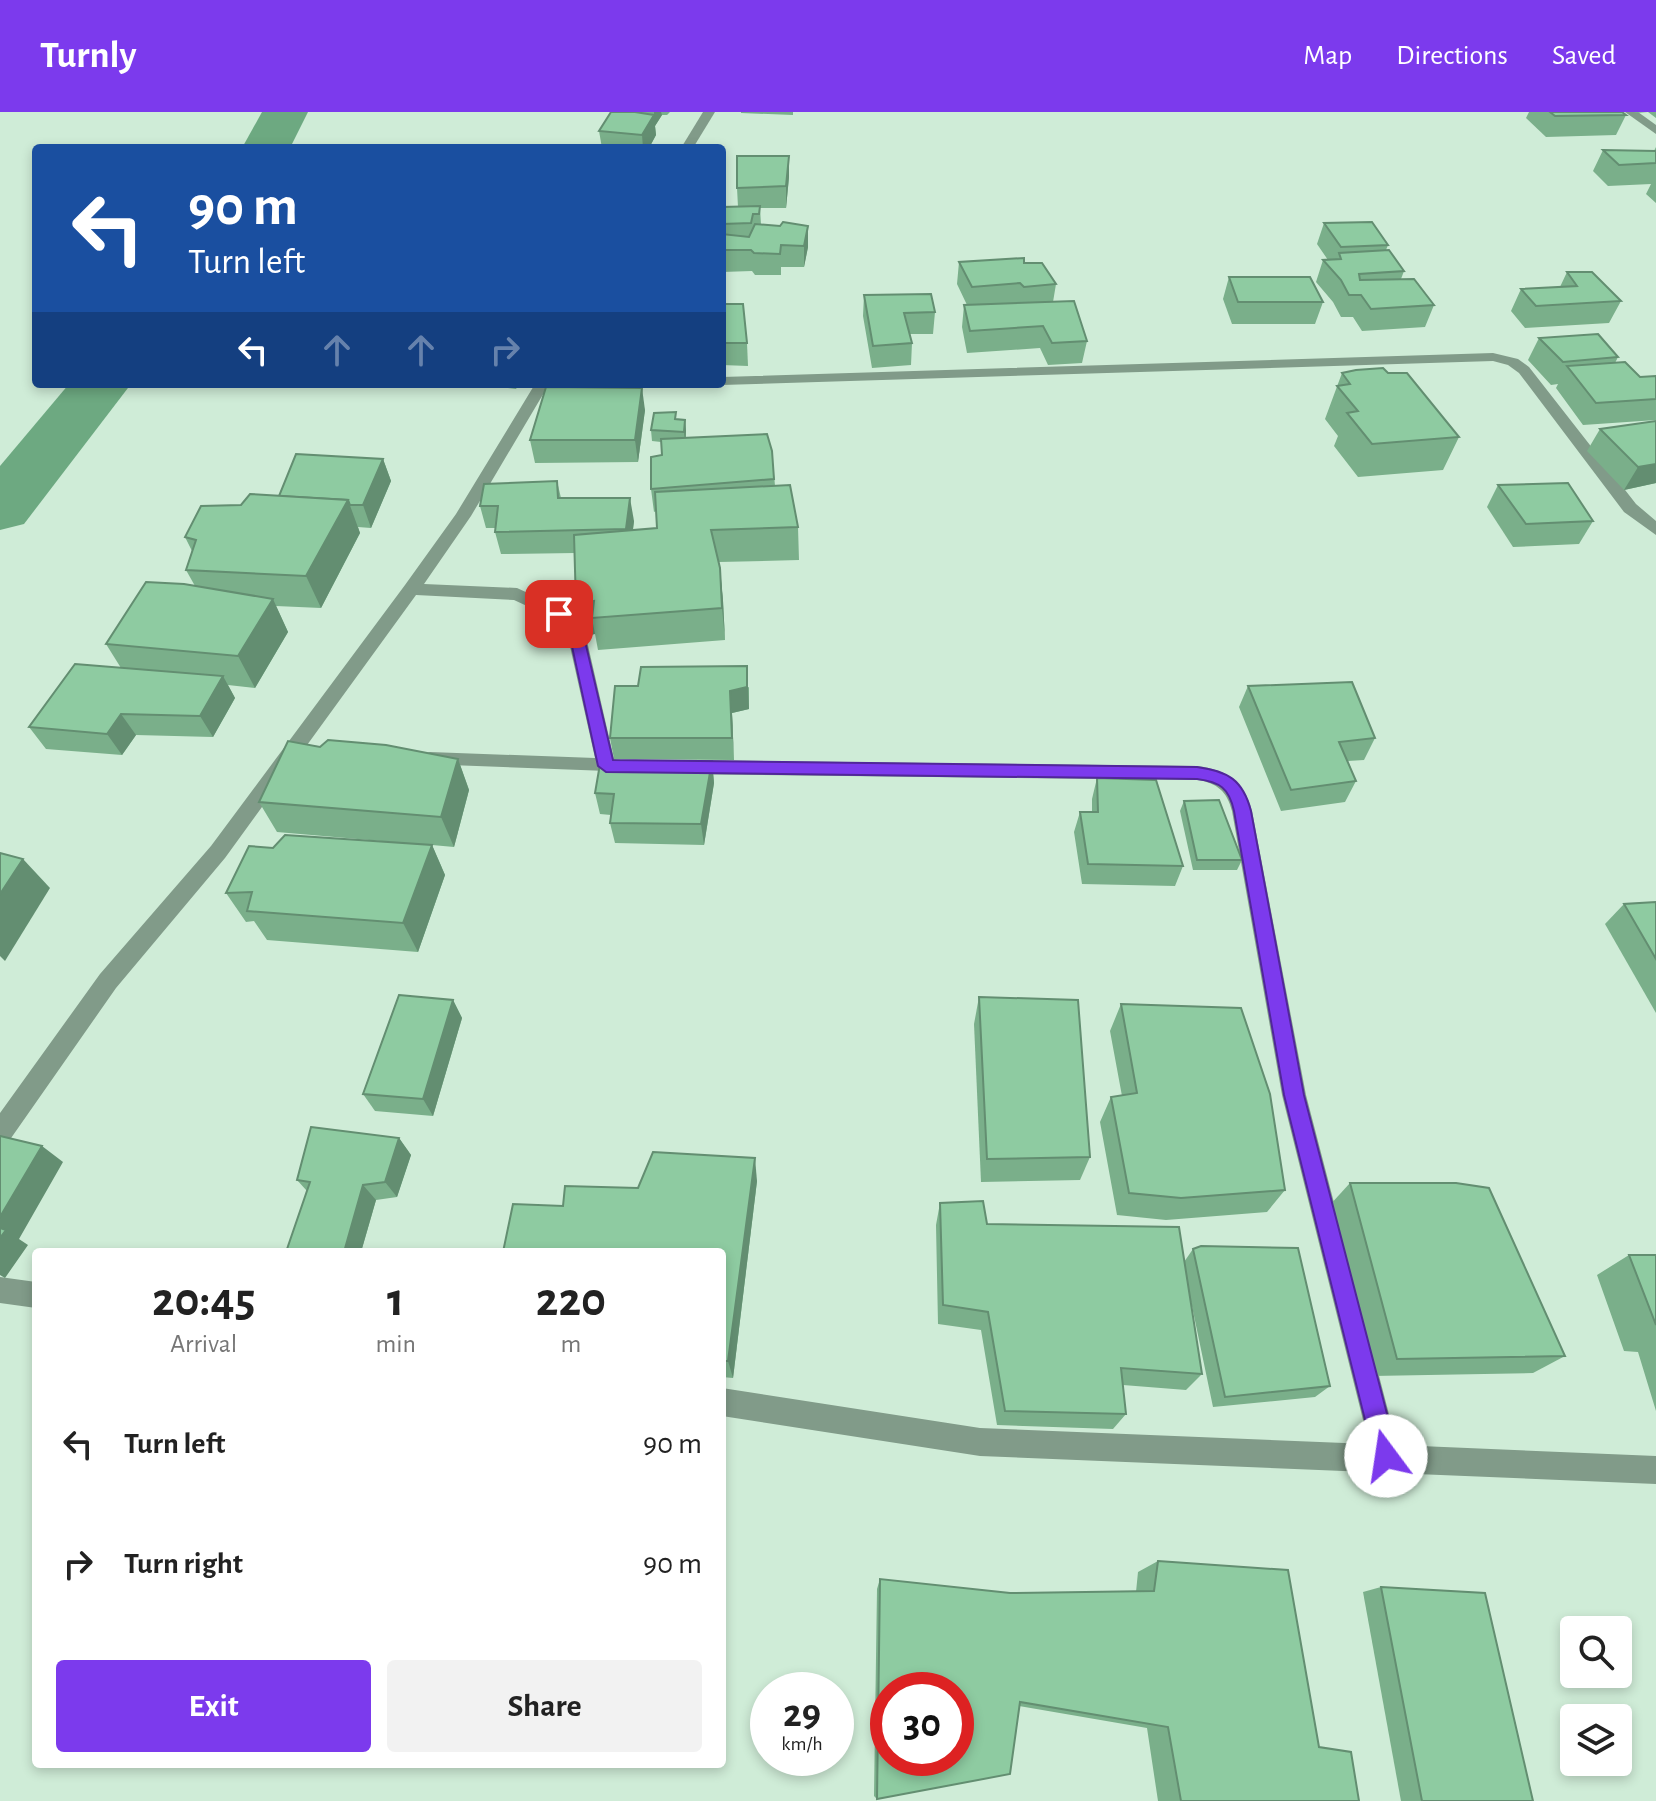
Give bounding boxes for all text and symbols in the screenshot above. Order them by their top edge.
text: Turnly [40,37,136,75]
text: Map [1303,42,1352,70]
text: Directions [1396,42,1508,70]
text: Saved [1552,42,1616,70]
icon: left [56,176,160,280]
text: 90 m [188,179,298,235]
text: Turn left [188,244,305,280]
icon: left [231,328,275,372]
icon: ahead [315,328,359,372]
icon: ahead [399,328,443,372]
icon: right [483,328,527,372]
pin [525,580,593,648]
icon: arrive [537,592,581,636]
text: 20:45 [152,1277,255,1325]
text: 1 [387,1277,404,1325]
text: 220 [536,1277,606,1325]
text: Arrival [170,1331,237,1357]
text: min [375,1331,416,1357]
text: m [561,1331,581,1357]
position arrow [1344,1414,1428,1498]
icon: left [56,1422,100,1466]
text: Turn left [124,1429,225,1459]
text: 90 m [643,1429,702,1459]
icon: right [56,1542,100,1586]
text: Turn right [124,1549,243,1579]
text: 90 m [643,1549,702,1579]
map controls [1560,1616,1632,1776]
button: search [1560,1616,1632,1688]
button: Exit [56,1660,371,1752]
button: Share [387,1660,702,1752]
speed limit sign: 30 [870,1672,974,1776]
text: 29 [783,1694,821,1734]
button: layers [1560,1704,1632,1776]
text: km/h [781,1734,823,1754]

